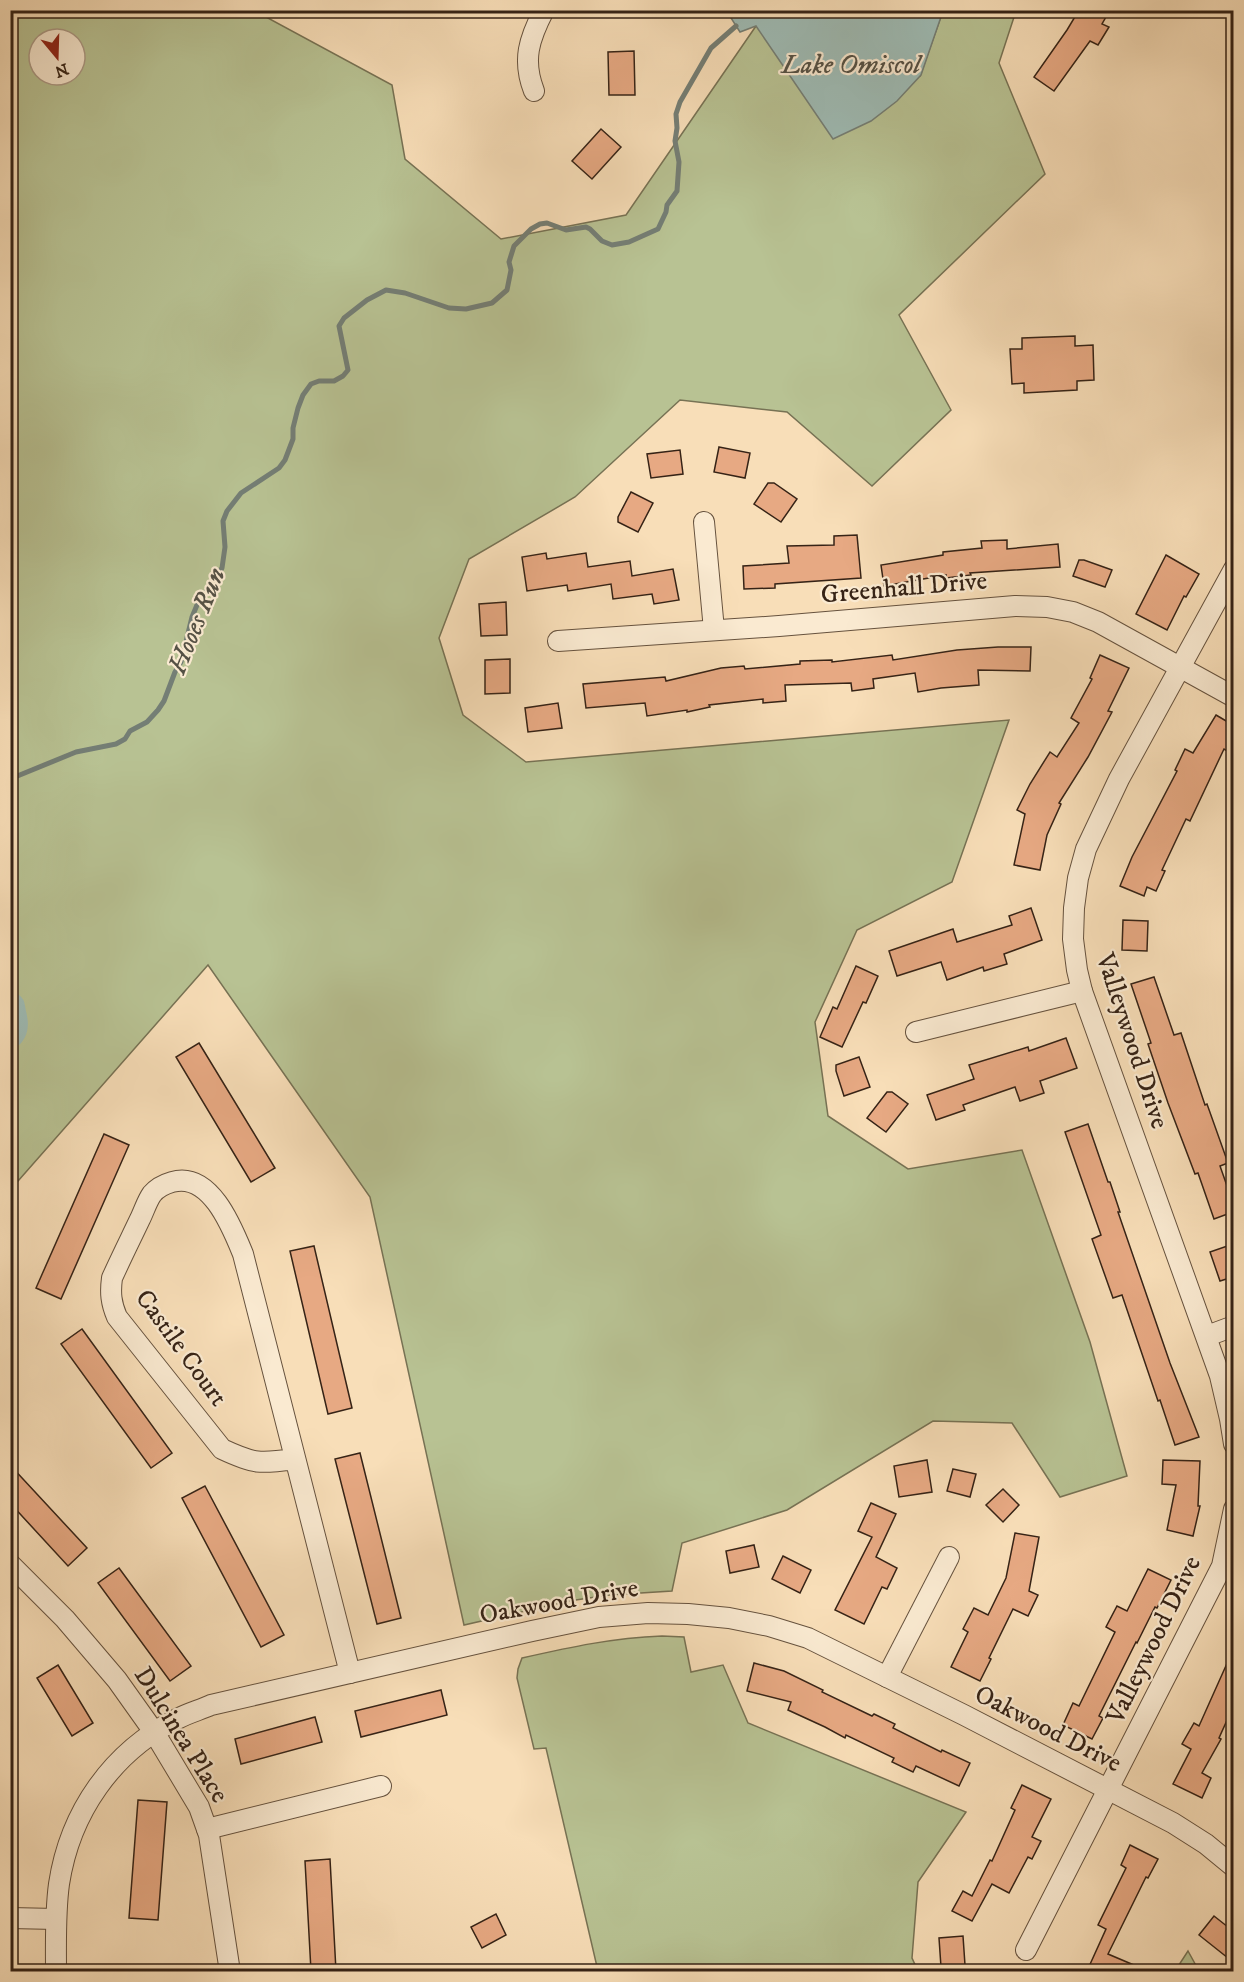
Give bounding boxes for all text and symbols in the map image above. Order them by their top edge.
north arrow [27,27,87,87]
water label: Lake Omiscol [779,48,924,82]
text: N [52,59,71,82]
water label: Hooes Run [160,563,234,680]
street label: Greenhall Drive [820,564,988,612]
street label: Valleywood Drive [1088,948,1176,1133]
street label: Castile Court [128,1283,234,1413]
street label: Valleywood Drive [1099,1551,1209,1730]
street label: Oakwood Drive [477,1572,641,1632]
street label: Dulcinea Place [126,1661,236,1809]
street label: Oakwood Drive [969,1678,1127,1780]

